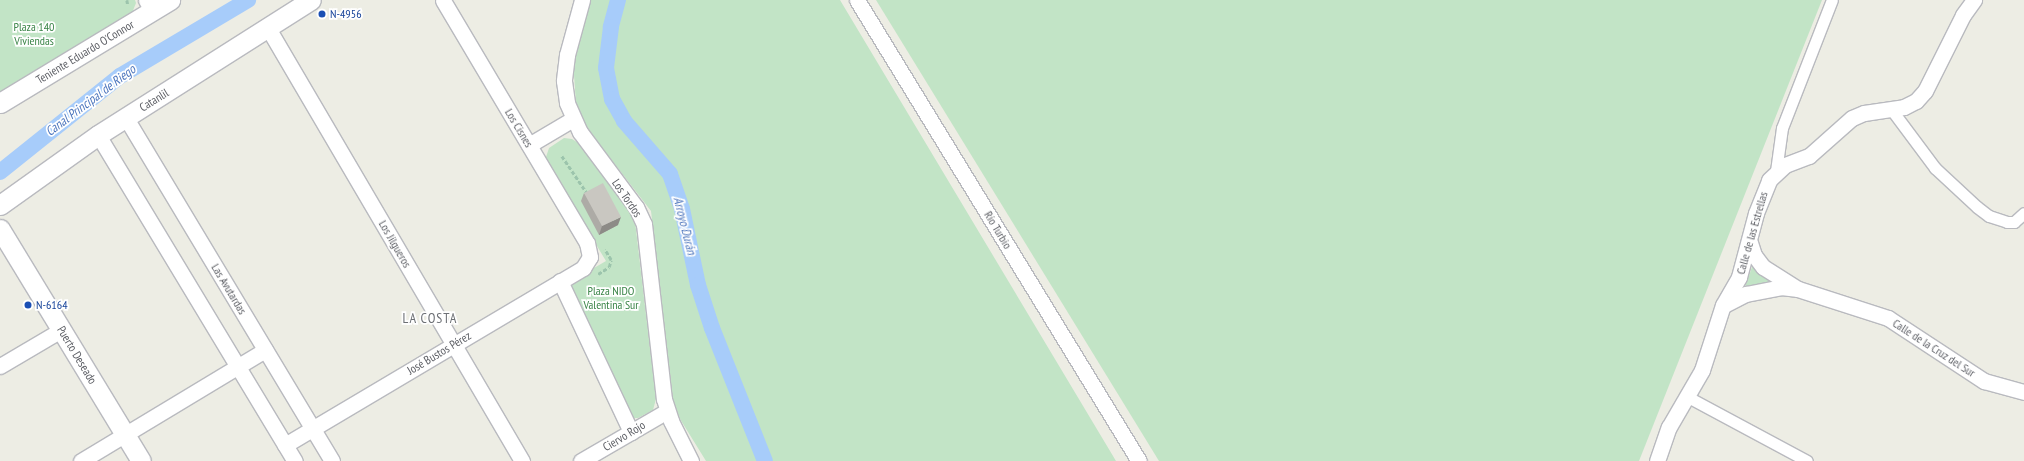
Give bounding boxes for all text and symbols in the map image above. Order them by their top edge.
place label: N-4956 [330,7,362,21]
marker: N-4956 [317,9,327,19]
street label: Teniente Eduardo O'Connor [33,17,137,87]
park label: Plaza 140 Viviendas [14,20,54,48]
water label: Canal Principal de Riego [43,62,139,140]
street label: Catanlil [137,85,171,115]
street label: Los Cisnes [502,106,536,150]
street label: Los Tordos [609,176,645,220]
street label: Calle de las Estrellas [1733,190,1771,276]
water label: Arroyo Durán [669,196,699,256]
street label: Río Turbio [981,208,1015,252]
street label: Los Jilgueros [376,218,414,270]
street label: Las Avutardas [208,261,250,317]
park label: Plaza NIDO Valentina Sur [583,284,639,312]
place label: N-6164 [36,298,68,312]
marker: N-6164 [23,300,33,310]
district label: LA COSTA [402,310,458,326]
street label: Calle de la Cruz del Sur [1890,316,1978,380]
street label: Puerto Deseado [54,323,100,387]
street label: José Bustos Pérez [404,328,474,378]
street label: Ciervo Rojo [600,418,648,454]

